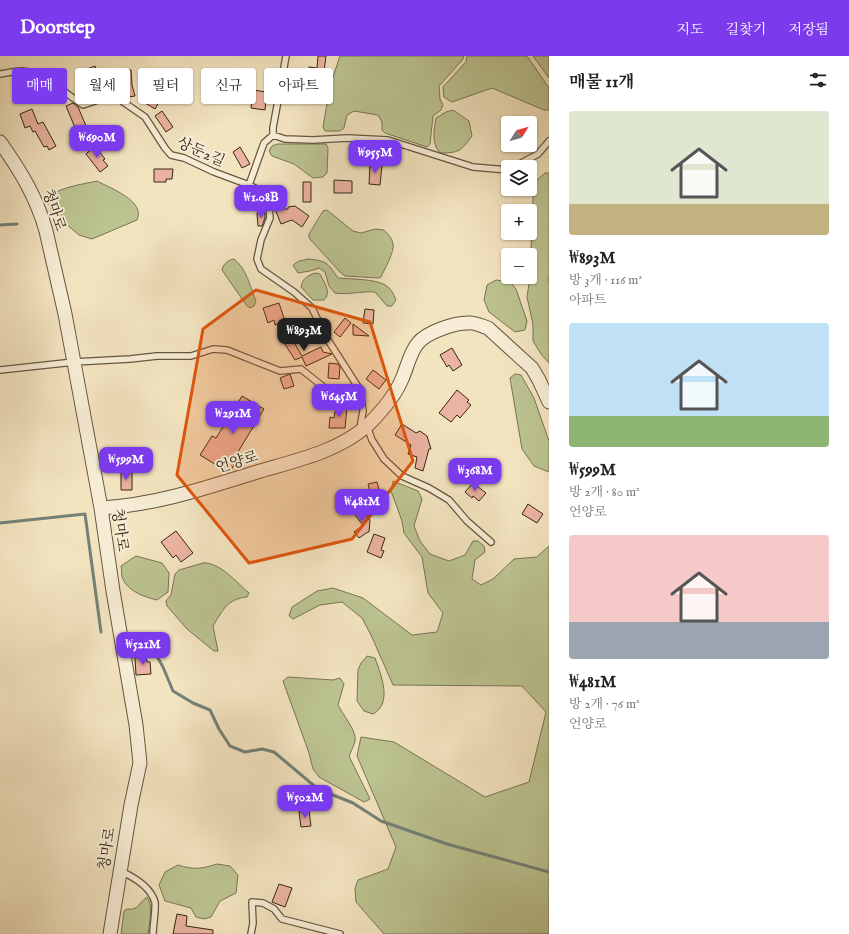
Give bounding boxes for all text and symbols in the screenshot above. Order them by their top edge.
text: Doorstep [20,16,95,40]
text: 지도 [677,21,704,39]
text: 길찾기 [726,21,766,39]
text: 저장됨 [788,21,829,39]
chip: 매매 [12,68,67,104]
chip: 월세 [75,68,130,104]
chip: 필터 [138,68,193,104]
chip: 신규 [201,68,256,104]
chip: 아파트 [264,68,333,104]
icon: filters [807,69,829,91]
text: 매물 11개 [569,72,635,93]
north arrow [501,116,537,152]
map controls [501,116,537,284]
pin: ₩690M [69,125,125,159]
text: ₩690M [78,129,116,146]
street label: 상둔2길 [174,133,228,171]
icon: home [663,137,735,209]
pin: ₩955M [347,140,403,174]
text: ₩955M [358,144,392,161]
button: layers [501,160,537,196]
pin: ₩1.08B [228,185,294,219]
street label: 청마로 [38,186,70,234]
text: ₩1.08B [243,189,279,206]
button: + [501,204,537,240]
button: − [501,248,537,284]
text: ₩893M [569,248,615,269]
text: 방 3개 · 116 m² [569,272,642,289]
text: 아파트 [569,292,607,309]
pin: ₩893M [276,318,332,352]
text: ₩893M [286,322,322,339]
icon: home [663,349,735,421]
pin: ₩645M [311,384,367,418]
text: ₩645M [321,388,357,405]
pin: ₩291M [205,401,261,435]
text: ₩291M [215,405,251,422]
street label: 언양로 [213,446,261,477]
pin: ₩599M [98,447,154,481]
text: ₩599M [108,451,144,468]
pin: ₩368M [447,458,503,492]
text: ₩599M [569,460,616,481]
text: ₩368M [457,462,493,479]
text: 방 2개 · 80 m² [569,484,640,501]
pin: ₩481M [334,489,390,523]
text: ₩481M [344,493,380,510]
text: 언양로 [569,504,607,521]
street label: 청마로 [108,507,133,553]
icon: home [663,561,735,633]
pin: ₩521M [115,632,171,666]
text: ₩521M [125,636,161,653]
text: ₩481M [569,672,616,693]
text: 방 2개 · 76 m² [569,696,640,713]
text: 언양로 [569,716,607,733]
pin: ₩502M [277,785,333,819]
text: ₩502M [286,789,324,806]
street label: 청마로 [94,826,120,872]

